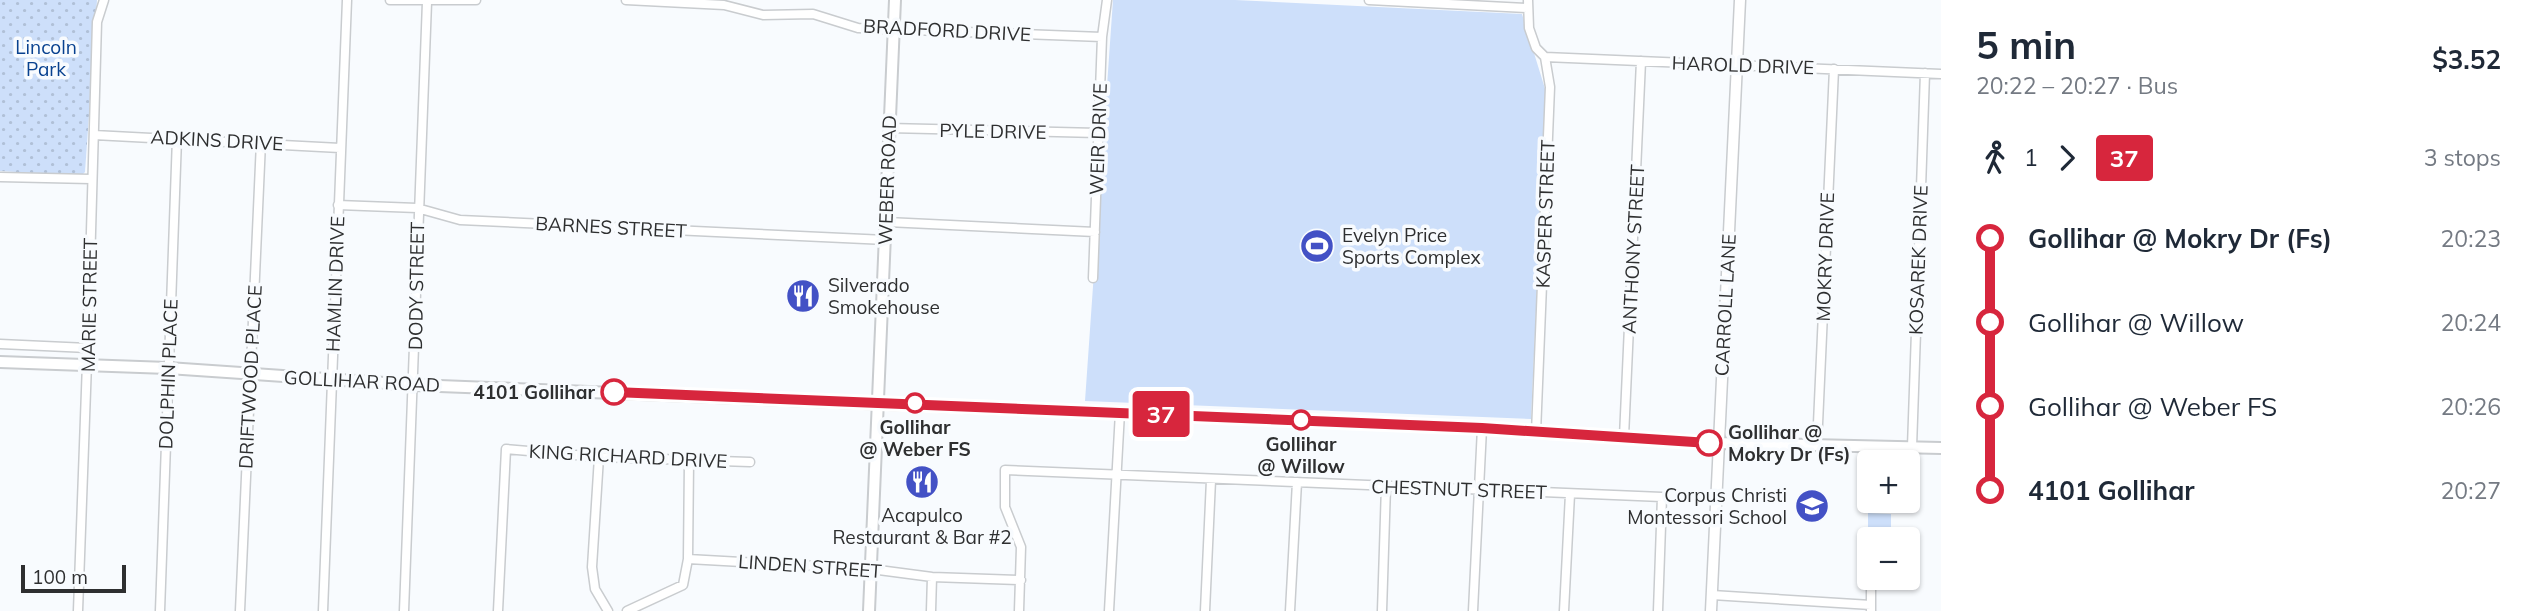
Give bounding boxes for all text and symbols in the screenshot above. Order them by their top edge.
street label: BRADFORD DRIVE [862,14,1032,46]
text: 5 min [1976,21,2076,69]
park label: Lincoln Park [15,35,77,81]
text: $3.52 [2432,43,2501,76]
street label: HAROLD DRIVE [1671,51,1815,79]
text: 20:22 – 20:27 · Bus [1976,71,2178,100]
street label: WEIR DRIVE [1084,83,1112,195]
street label: WEBER ROAD [873,115,901,245]
street label: PYLE DRIVE [939,118,1047,144]
street label: ADKINS DRIVE [150,125,284,155]
street label: KASPER STREET [1530,139,1560,289]
icon: walk [1976,139,2014,177]
icon: forward [2048,139,2086,177]
text: 1 [2024,143,2038,172]
text: 37 [2110,143,2139,173]
text: 3 stops [2424,143,2501,172]
street label: ANTHONY STREET [1617,163,1649,334]
street label: KOSAREK DRIVE [1903,185,1933,335]
street label: MOKRY DRIVE [1811,192,1839,322]
street label: BARNES STREET [535,211,688,243]
street label: HAMLIN DRIVE [321,216,349,352]
street label: DODY STREET [403,221,429,350]
text: Gollihar @ Mokry Dr (Fs) [2028,222,2332,255]
place label: Evelyn Price Sports Complex [1342,223,1481,269]
text: 20:23 [2441,224,2501,253]
sports icon: Evelyn Price Sports Complex [1298,227,1336,265]
street label: CARROLL LANE [1709,233,1741,377]
street label: MARIE STREET [76,237,102,372]
place label: Silverado Smokehouse [828,273,940,319]
restaurant icon: Silverado Smokehouse [784,277,822,315]
street label: DRIFTWOOD PLACE [233,284,267,470]
street label: DOLPHIN PLACE [153,298,183,450]
text: Gollihar @ Willow [2028,306,2244,339]
text: 20:24 [2441,308,2501,337]
street label: GOLLIHAR ROAD [283,365,441,397]
marker: 4101 Gollihar [601,379,627,405]
place label: 4101 Gollihar [473,380,596,404]
text: Gollihar @ Weber FS [2028,390,2277,423]
line badge: 37 [1130,391,1192,437]
text: 20:26 [2441,392,2501,421]
marker: Gollihar @ Weber FS [905,393,925,413]
text: 37 [1147,399,1175,429]
marker: Gollihar @ Willow [1291,410,1311,430]
place label: Gollihar @ Weber FS [859,415,971,461]
place label: Gollihar @ Mokry Dr (Fs) [1728,420,1851,466]
marker: Gollihar @ Mokry Dr (Fs) [1696,430,1722,456]
place label: Gollihar @ Willow [1257,432,1345,478]
street label: KING RICHARD DRIVE [528,439,728,473]
map controls [1857,450,1920,590]
button: + [1857,450,1920,513]
restaurant icon: Acapulco Restaurant & Bar #2 [903,463,941,501]
street label: CHESTNUT STREET [1371,474,1548,504]
text: 4101 Gollihar [2028,474,2195,507]
text: 20:27 [2441,476,2501,505]
place label: Corpus Christi Montessori School [1627,483,1787,529]
school or university icon: Corpus Christi Montessori School [1793,487,1831,525]
place label: Acapulco Restaurant & Bar #2 [832,503,1012,549]
button: − [1857,527,1920,590]
street label: LINDEN STREET [737,549,883,583]
scale bar [21,562,126,594]
text: 100 m [32,565,88,589]

